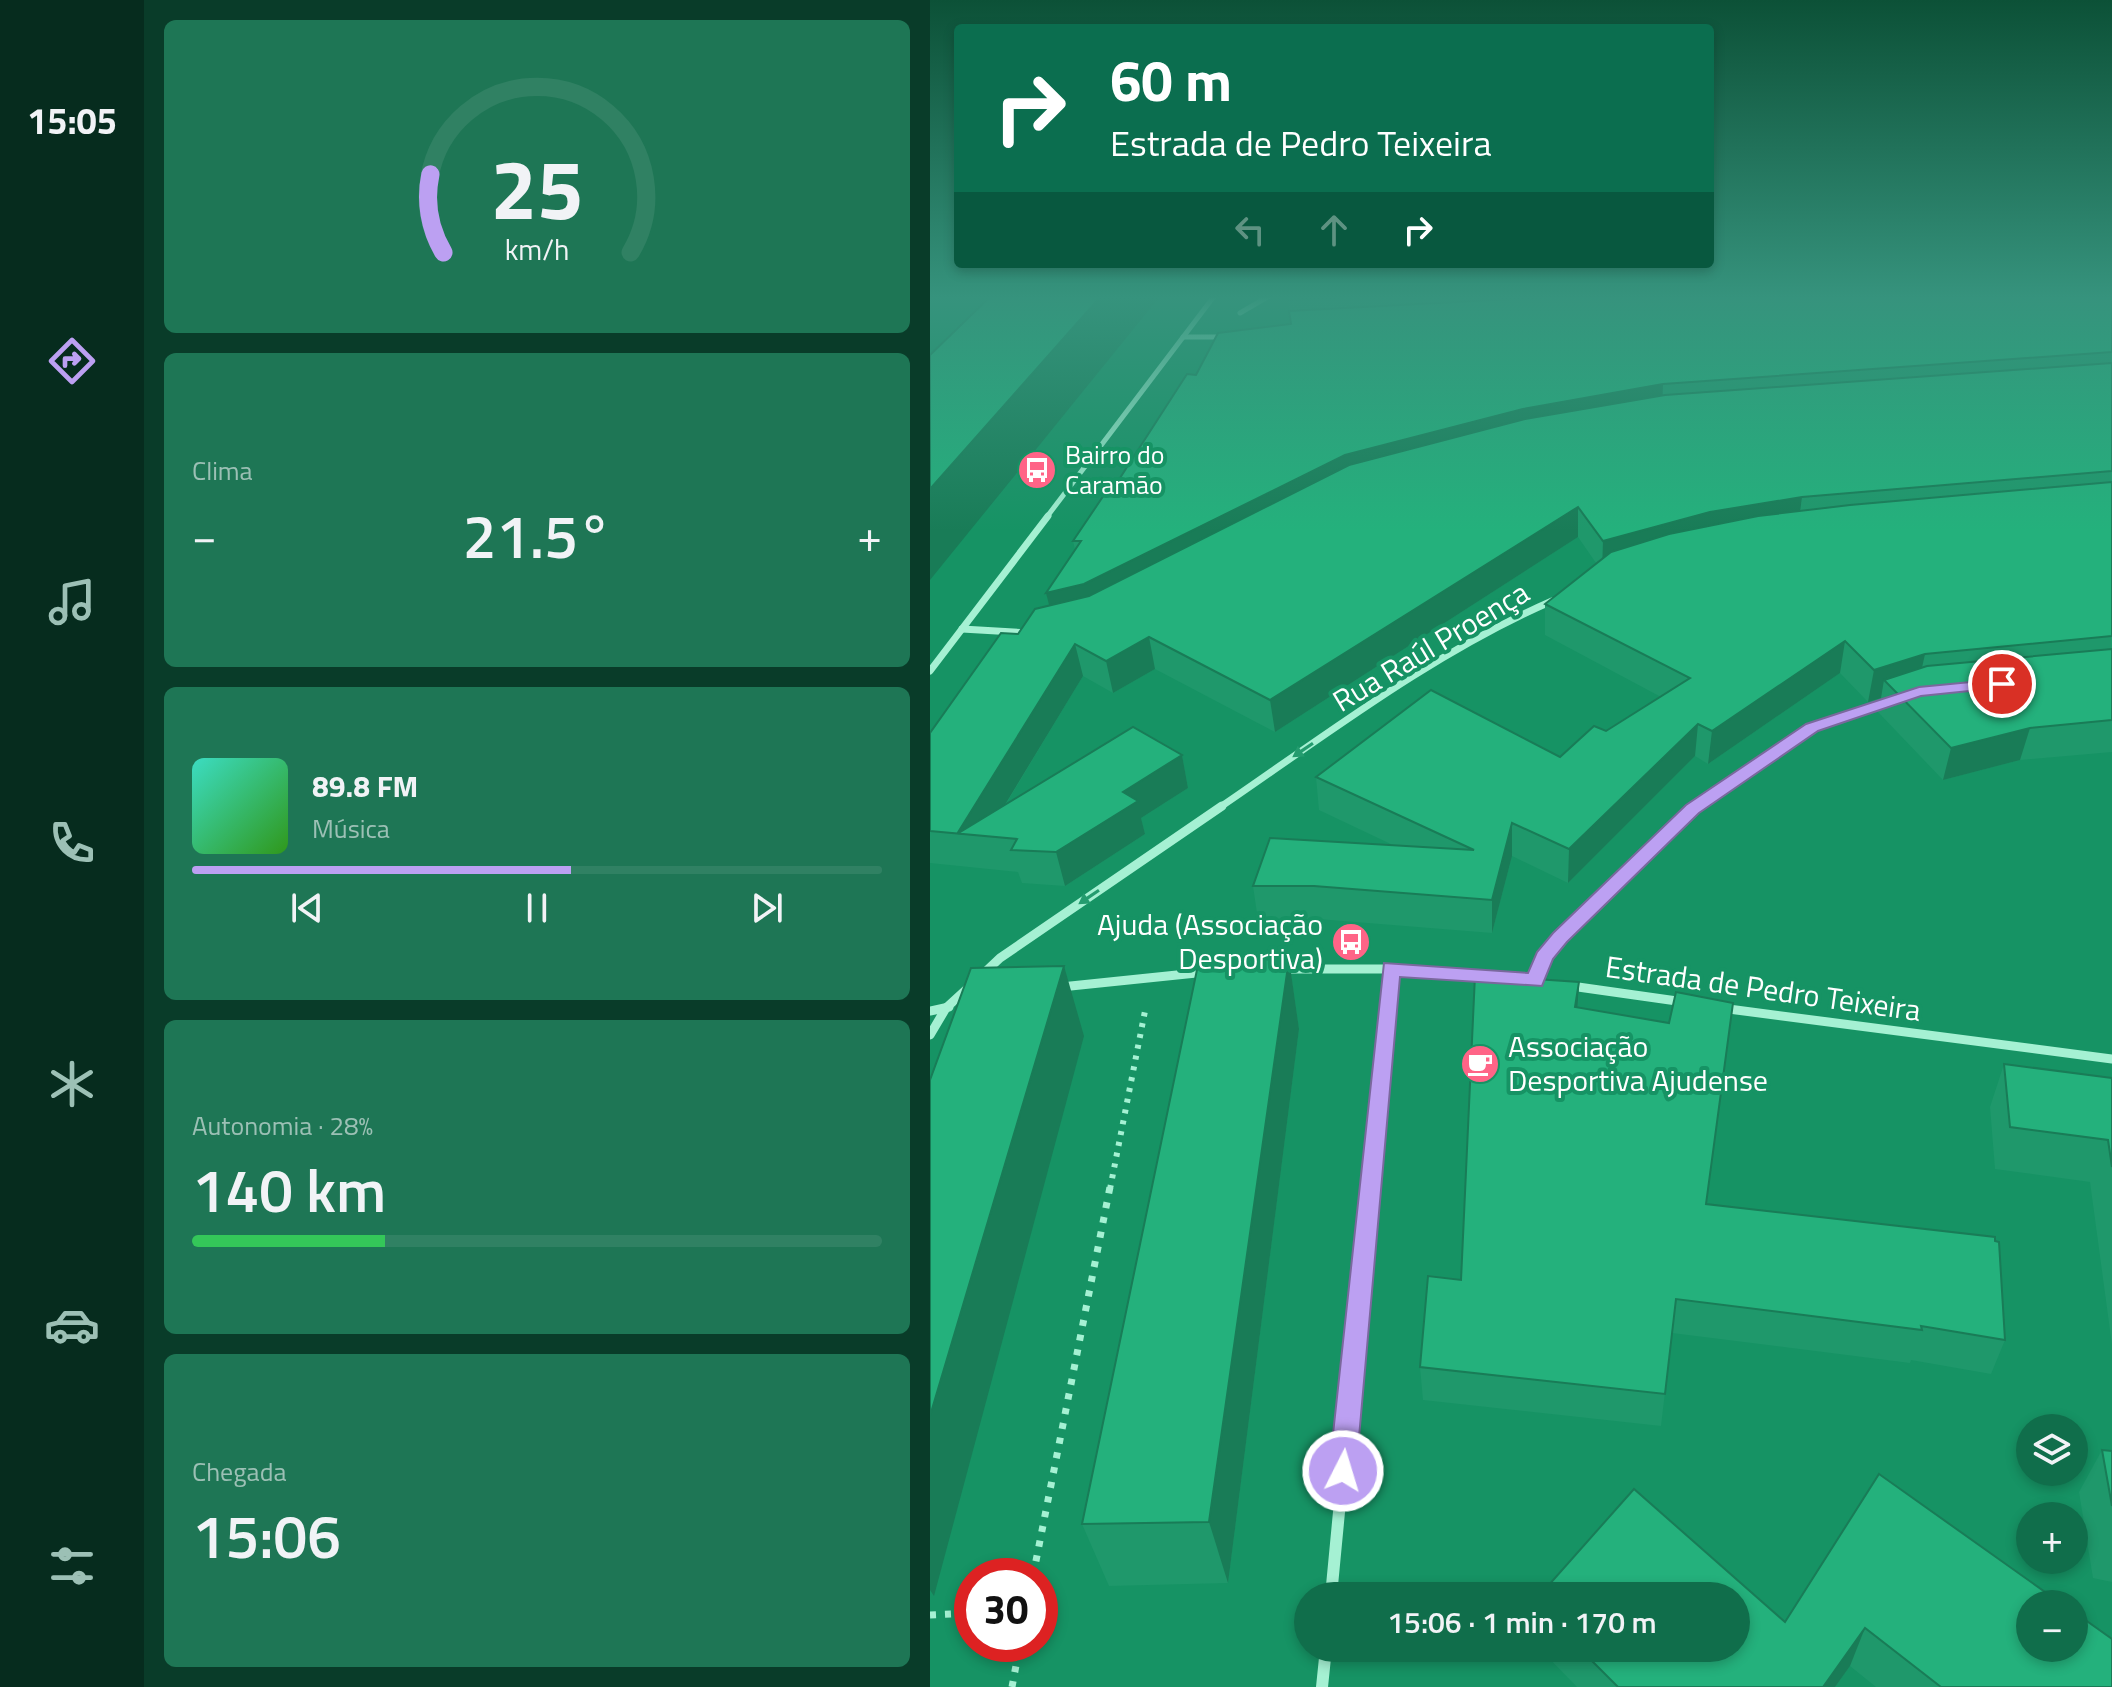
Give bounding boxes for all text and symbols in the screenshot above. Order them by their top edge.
text: 60 m [1110,38,1232,123]
icon: right [978,56,1082,160]
text: 15:05 [27,93,117,148]
text: Estrada de Pedro Teixeira [1110,115,1492,170]
text: 25 [490,124,584,250]
icon: left [1228,208,1272,252]
icon: ahead [1312,208,1356,252]
icon: right [1396,208,1440,252]
text: km/h [505,228,569,271]
icon: directions [44,333,100,389]
place label: Bairro do Caramão [1065,435,1164,504]
bus stop icon: Bairro do Caramão [1016,449,1058,491]
text: Clima [192,451,253,490]
text: 21.5° [463,490,611,581]
text: − [192,502,217,569]
text: + [857,502,882,569]
street label: Rua Raúl Proença [1323,569,1537,723]
icon: music [44,574,100,630]
pin [1968,650,2036,718]
icon: arrive [1980,662,2024,706]
one-way arrow [1293,742,1314,757]
text: 89.8 FM [312,763,418,809]
text: Música [312,809,390,848]
icon: phone [44,815,100,871]
icon: previous [285,886,329,930]
icon: pause [515,886,559,930]
icon: next [745,886,789,930]
one-way arrow [1079,890,1100,905]
place label: Ajuda (Associação Desportiva) [1097,901,1323,981]
bus stop icon: Ajuda (Associação Desportiva) [1330,921,1372,963]
street label: Estrada de Pedro Teixeira [1603,943,1924,1033]
place label: Associação Desportiva Ajudense [1508,1023,1768,1103]
cafe icon: Associação Desportiva Ajudense [1459,1043,1501,1085]
icon: climate [44,1056,100,1112]
text: Autonomia · 28% [192,1106,373,1145]
text: 140 km [192,1144,386,1235]
icon: car [44,1297,100,1353]
map controls [2016,1414,2088,1662]
button: layers [2016,1414,2088,1486]
position arrow [1301,1429,1385,1513]
text: Chegada [192,1452,286,1491]
text: 15:06 [192,1490,341,1581]
button: + [2016,1502,2088,1574]
icon: filters [44,1538,100,1594]
speed limit sign: 30 [954,1558,1058,1662]
button: − [2016,1590,2088,1662]
text: 15:06 · 1 min · 170 m [1387,1599,1657,1645]

